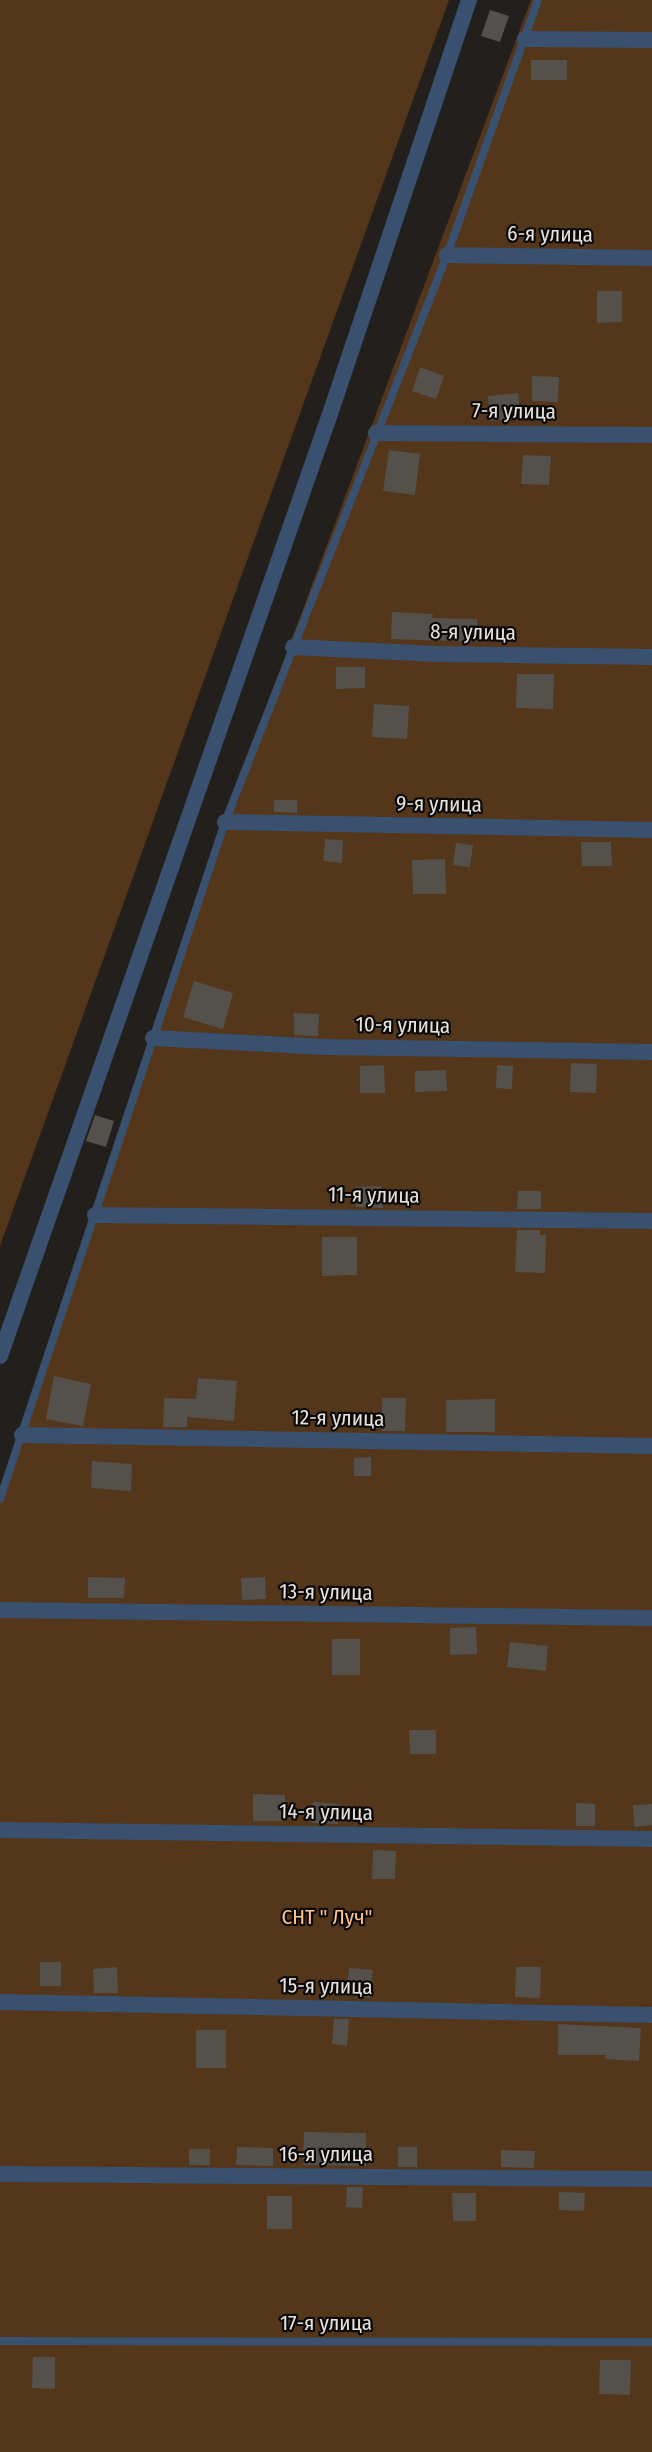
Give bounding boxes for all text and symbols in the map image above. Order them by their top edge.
street label: 6-я улица [507,220,593,248]
street label: 7-я улица [472,397,556,425]
street label: 8-я улица [430,618,516,646]
street label: 9-я улица [396,790,482,818]
street label: 10-я улица [355,1011,451,1039]
street label: 11-я улица [328,1181,420,1209]
street label: 12-я улица [291,1404,385,1432]
street label: 13-я улица [279,1578,373,1606]
street label: 14-я улица [279,1798,373,1826]
park label: СНТ " Луч" [282,1904,372,1930]
street label: 15-я улица [279,1972,373,2000]
street label: 16-я улица [279,2141,373,2167]
street label: 17-я улица [280,2310,372,2336]

